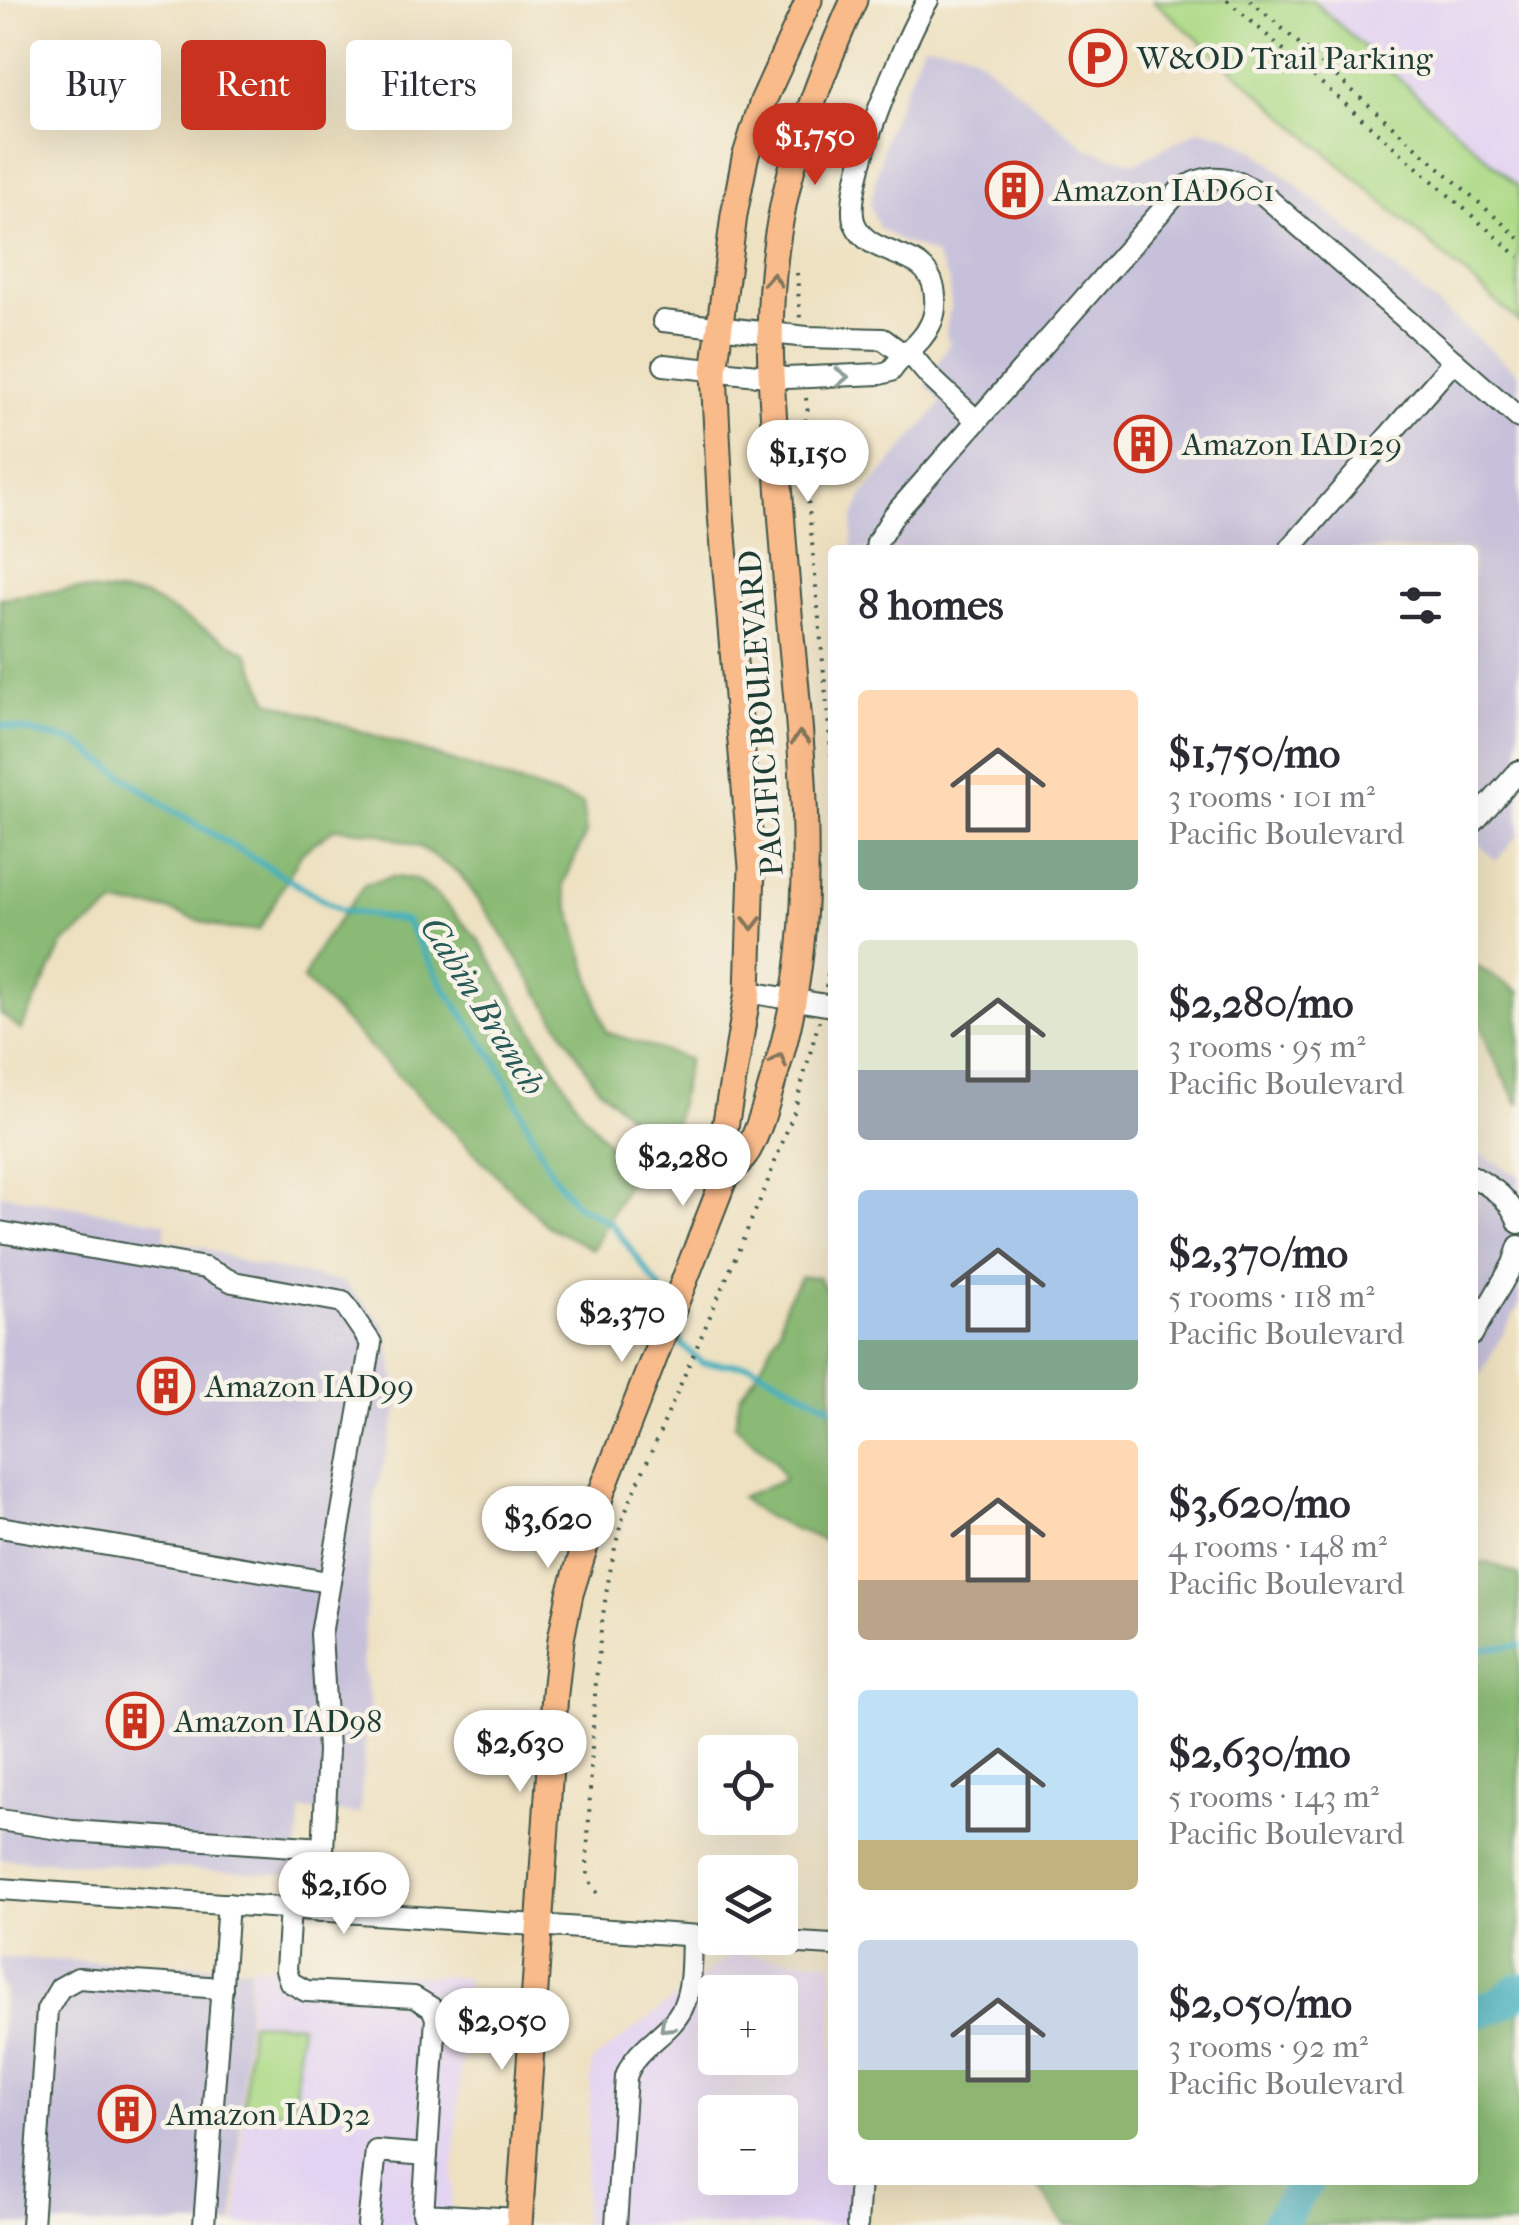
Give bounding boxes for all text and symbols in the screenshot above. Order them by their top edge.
parking icon: W&OD Trail Parking [1068,28,1128,88]
chip: Buy [30,40,161,130]
chip: Rent [181,40,326,130]
chip: Filters [346,40,512,130]
place label: W&OD Trail Parking [1136,40,1434,77]
pin: $1,750 [734,103,896,188]
text: $1,750 [775,117,855,154]
building icon: Amazon IAD601 [984,160,1044,220]
place label: Amazon IAD601 [1051,172,1275,209]
one-way arrow [762,271,783,287]
one-way arrow [834,366,850,387]
building icon: Amazon IAD129 [1113,414,1173,474]
pin: $1,150 [727,420,889,505]
place label: Amazon IAD129 [1180,426,1402,463]
text: $1,150 [769,434,847,471]
street label: PACIFIC BOULEVARD [731,549,791,877]
icon: filters [1393,578,1448,633]
text: 8 homes [858,581,1004,630]
text: $1,750/mo [1168,729,1340,778]
one-way arrow [790,730,811,746]
icon: home [938,730,1058,850]
text: 3 rooms · 101 m² [1168,778,1375,815]
text: Pacific Boulevard [1168,815,1404,852]
water label: Cabin Branch [412,909,554,1103]
one-way arrow [741,916,763,931]
text: $2,280/mo [1168,979,1354,1028]
icon: home [938,980,1058,1100]
text: 3 rooms · 95 m² [1168,1028,1365,1065]
one-way arrow [767,1053,788,1070]
text: Pacific Boulevard [1168,1065,1404,1102]
pin: $2,280 [602,1124,764,1209]
text: $2,280 [638,1138,728,1175]
text: $2,370/mo [1168,1229,1348,1278]
icon: home [938,1230,1058,1350]
text: 5 rooms · 118 m² [1168,1278,1374,1315]
pin: $2,370 [541,1280,703,1365]
text: $2,370 [579,1294,665,1331]
text: Pacific Boulevard [1168,1315,1404,1352]
building icon: Amazon IAD99 [136,1356,196,1416]
place label: Amazon IAD99 [203,1368,414,1405]
text: $3,620/mo [1168,1479,1351,1528]
icon: home [938,1480,1058,1600]
pin: $3,620 [467,1486,629,1571]
text: $3,620 [504,1500,592,1537]
text: 4 rooms · 148 m² [1168,1528,1387,1565]
text: Pacific Boulevard [1168,1565,1404,1602]
building icon: Amazon IAD98 [105,1691,165,1751]
place label: Amazon IAD98 [172,1703,382,1740]
pin: $2,630 [439,1710,601,1795]
text: $2,630 [476,1724,564,1761]
text: $2,630/mo [1168,1729,1351,1778]
icon: home [938,1730,1058,1850]
map controls [698,1735,798,2195]
button: locate [698,1735,798,1835]
text: 5 rooms · 143 m² [1168,1778,1379,1815]
text: Pacific Boulevard [1168,1815,1404,1852]
pin: $2,160 [263,1852,425,1937]
button: layers [698,1855,798,1955]
text: $2,160 [301,1866,387,1903]
button: + [698,1975,798,2075]
text: $2,050/mo [1168,1979,1352,2028]
icon: home [938,1980,1058,2100]
pin: $2,050 [421,1988,583,2073]
text: $2,050 [457,2002,547,2039]
one-way arrow [660,2014,678,2032]
text: 3 rooms · 92 m² [1168,2028,1368,2065]
text: Pacific Boulevard [1168,2065,1404,2102]
building icon: Amazon IAD32 [97,2084,157,2144]
button: − [698,2095,798,2195]
place label: Amazon IAD32 [164,2096,371,2133]

